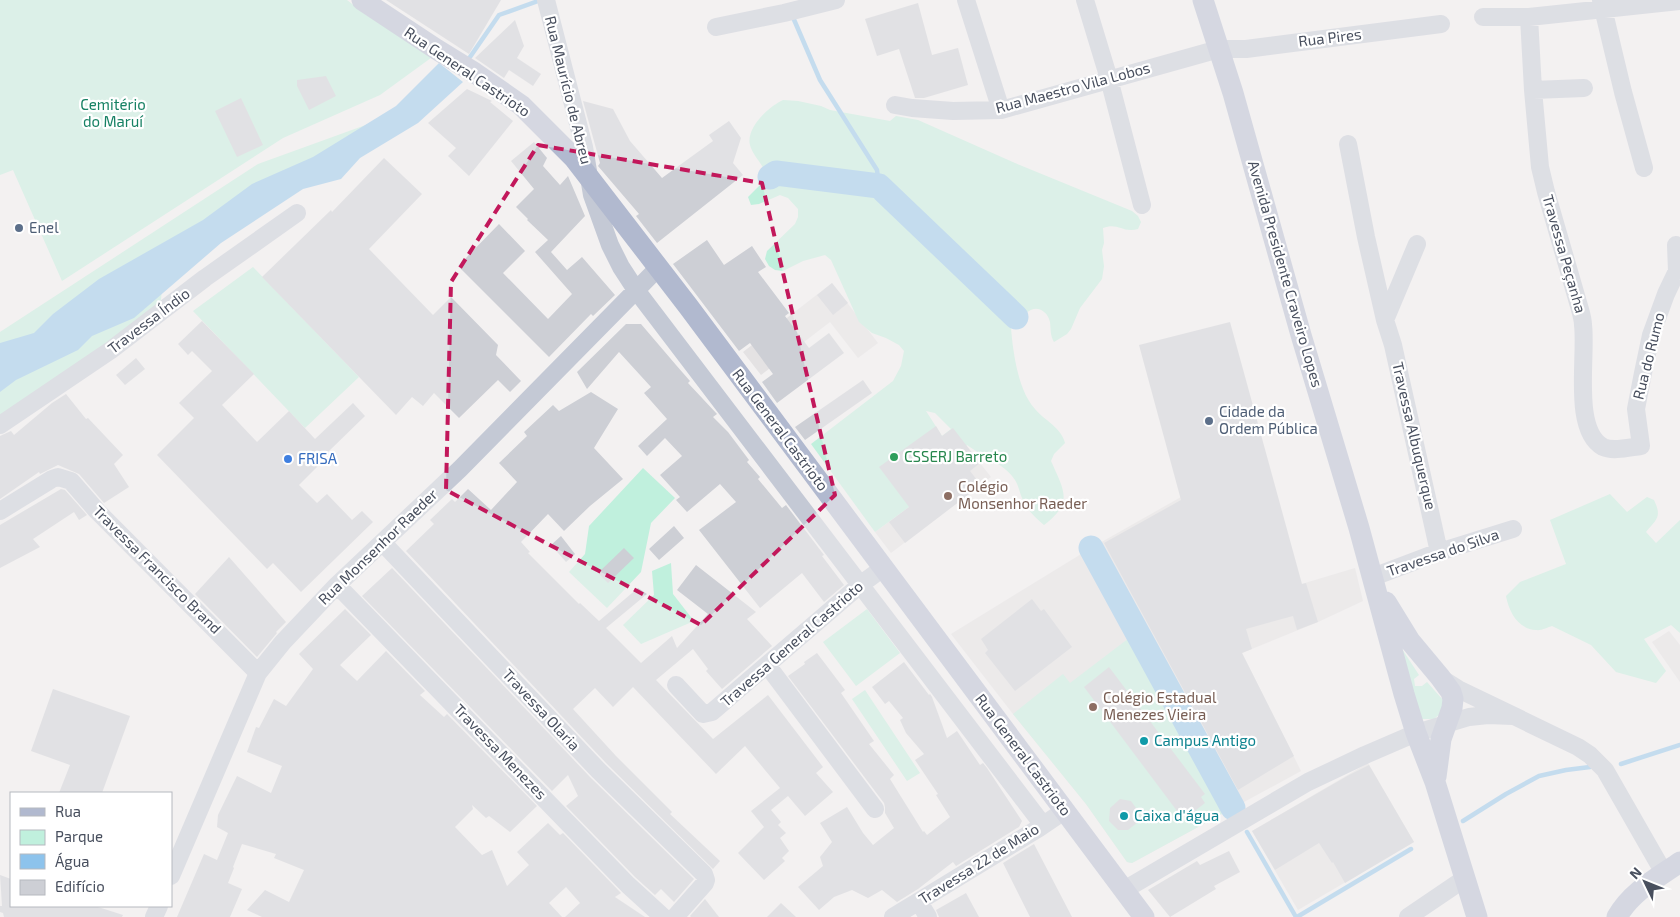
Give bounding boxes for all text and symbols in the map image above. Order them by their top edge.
street label: Rua Maurício de Abreu [542,14,596,166]
street label: Rua General Castrioto [401,22,534,120]
street label: Rua Pires [1297,24,1362,50]
street label: Rua Maestro Vila Lobos [993,58,1152,116]
park label: Cemitério do Maruí [80,95,146,130]
street label: Avenida Presidente Craveiro Lopes [1245,158,1327,389]
street label: Travessa Peçanha [1538,192,1590,315]
place label: Enel [29,218,59,236]
marker: Enel [13,222,25,234]
street label: Travessa Índio [104,284,193,357]
street label: Rua do Rumo [1628,310,1668,401]
street label: Travessa Albuquerque [1389,360,1441,511]
street label: Rua General Castrioto [729,365,832,494]
place label: Cidade da Ordem Pública [1219,402,1318,437]
marker: Cidade da Ordem Pública [1203,415,1215,427]
place label: CSSERJ Barreto [904,447,1007,465]
place label: FRISA [298,449,338,467]
marker: CSSERJ Barreto [888,451,900,463]
marker: FRISA [282,453,294,465]
place label: Colégio Monsenhor Raeder [958,477,1087,512]
street label: Rua Monsenhor Raeder [314,485,441,608]
marker: Colégio Monsenhor Raeder [942,490,954,502]
street label: Travessa Francisco Brand [90,502,225,637]
street label: Travessa do Silva [1384,524,1501,580]
street label: Travessa General Castrioto [716,576,866,710]
street label: Travessa Olaria [499,665,584,754]
place label: Colégio Estadual Menezes Vieira [1103,688,1217,723]
street label: Rua General Castrioto [972,690,1075,819]
street label: Travessa Menezes [451,700,551,803]
marker: Colégio Estadual Menezes Vieira [1087,701,1099,713]
place label: Campus Antigo [1154,731,1256,749]
marker: Campus Antigo [1138,735,1150,747]
legend [10,792,172,907]
text: Rua [55,802,81,820]
place label: Caixa d'água [1134,806,1219,824]
marker: Caixa d'água [1118,810,1130,822]
street label: Travessa 22 de Maio [915,819,1042,907]
text: Parque [55,827,103,845]
text: Água [55,852,90,870]
north arrow [1620,857,1670,907]
text: N [1625,863,1645,882]
text: Edifício [55,877,105,895]

